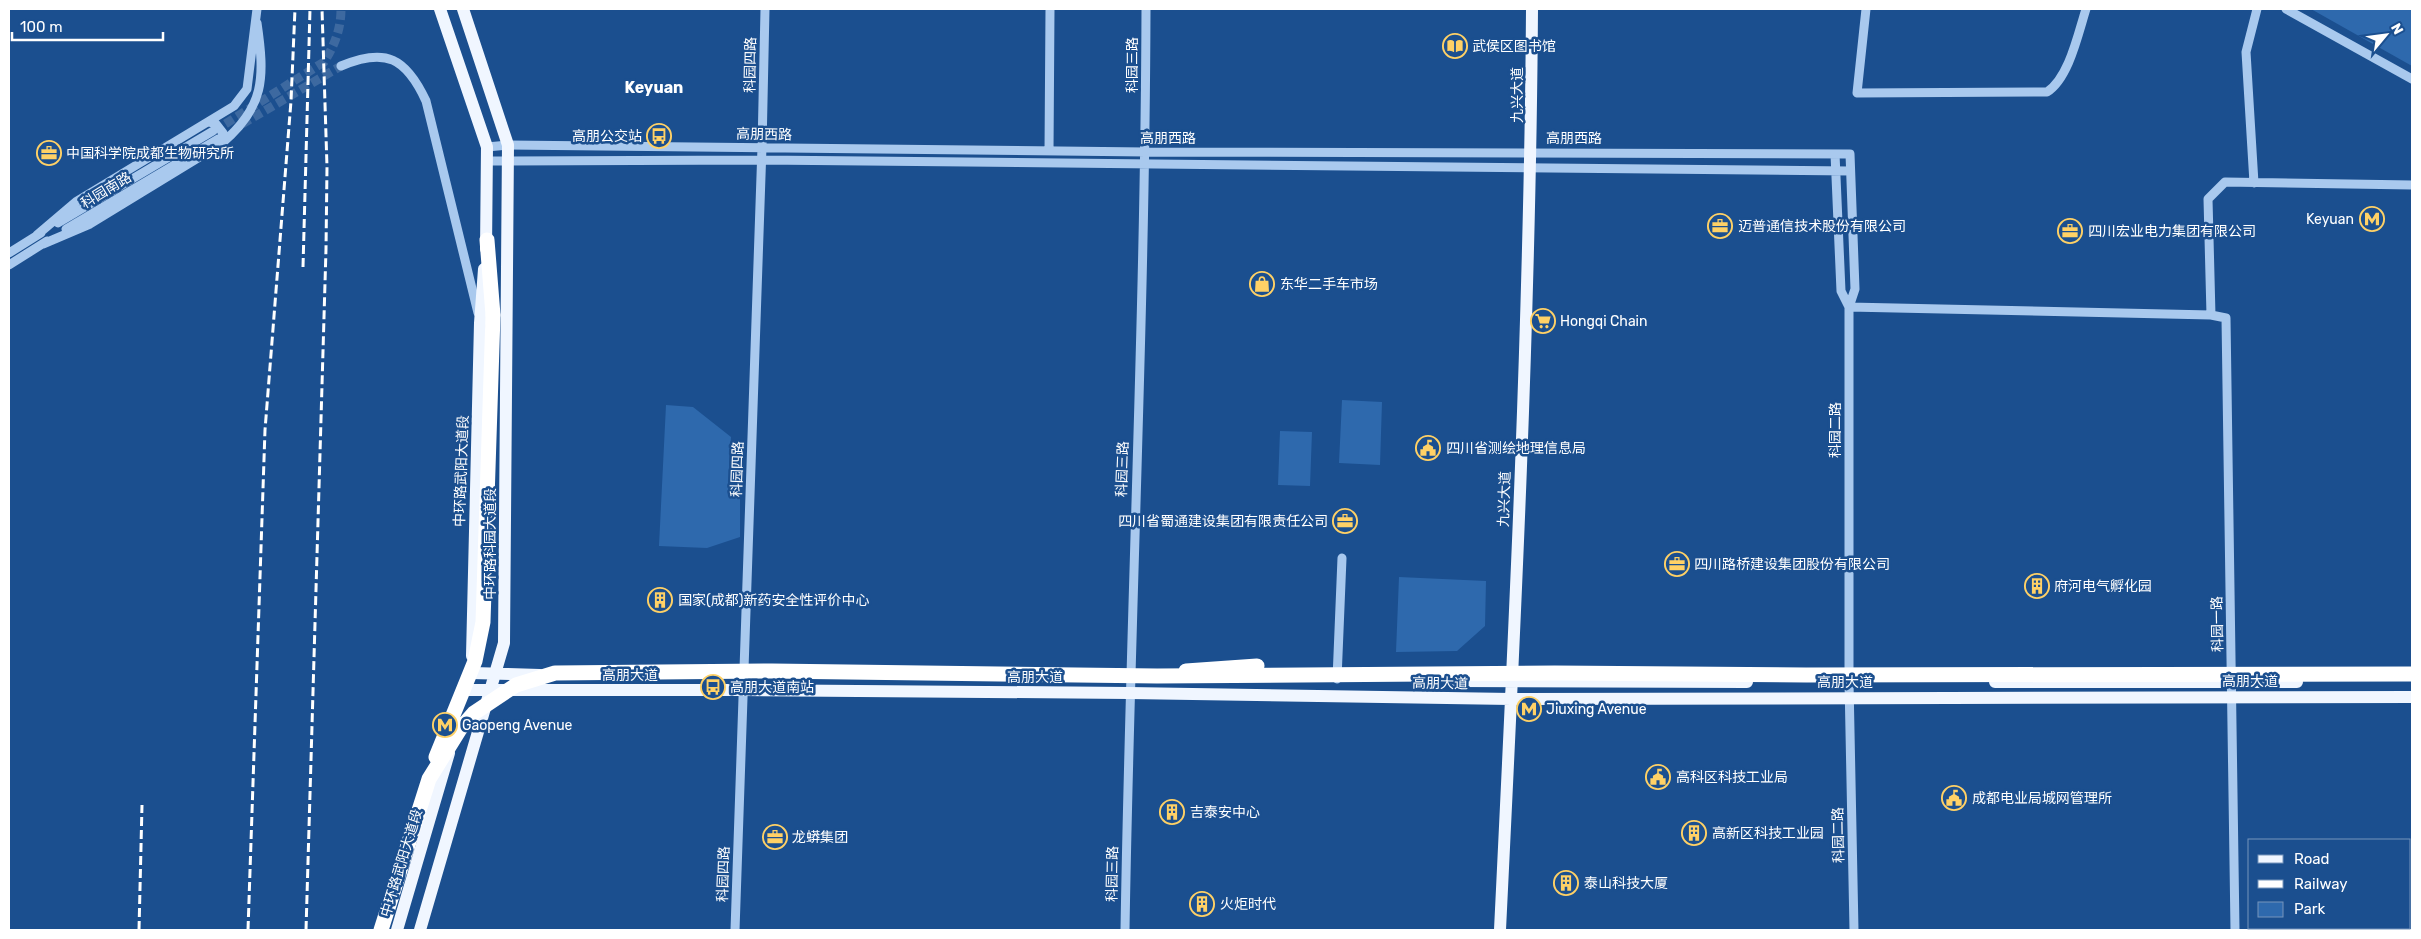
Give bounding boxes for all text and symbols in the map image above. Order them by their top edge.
scale bar [12,10,164,42]
north arrow [2361,10,2411,60]
text: 100 m [20,18,62,36]
text: N [2387,20,2407,37]
library icon: 武侯区图书馆 [1442,33,1468,59]
street label: 科园四路 [742,37,759,93]
street label: 科园三路 [1124,37,1141,93]
place label: 武侯区图书馆 [1472,38,1556,55]
street label: 九兴大道 [1509,67,1526,123]
district label: Keyuan [625,78,683,97]
bus stop icon: 高朋公交站 [646,123,672,149]
street label: 高朋西路 [736,126,792,143]
place label: 高朋公交站 [572,128,642,145]
street label: 高朋西路 [1140,130,1196,147]
street label: 高朋西路 [1546,130,1602,147]
office icon: 中国科学院成都生物研究所 [36,140,62,166]
place label: 中国科学院成都生物研究所 [66,145,234,162]
street label: 科园南路 [78,169,135,212]
metro station icon: Keyuan [2359,206,2385,232]
place label: Keyuan [2306,211,2354,228]
office icon: 迈普通信技术股份有限公司 [1707,213,1733,239]
place label: 迈普通信技术股份有限公司 [1738,218,1906,235]
office icon: 四川宏业电力集团有限公司 [2057,218,2083,244]
place label: 四川宏业电力集团有限公司 [2088,223,2256,240]
shop icon: 东华二手车市场 [1249,271,1275,297]
place label: 东华二手车市场 [1280,276,1378,293]
supermarket icon: Hongqi Chain [1530,308,1556,334]
place label: Hongqi Chain [1560,313,1648,330]
street label: 科园二路 [1827,402,1844,458]
street label: 中环路武阳大道段 [451,415,472,527]
public building icon: 四川省测绘地理信息局 [1415,435,1441,461]
place label: 四川省测绘地理信息局 [1446,440,1586,457]
street label: 科园四路 [728,441,747,497]
street label: 科园三路 [1113,441,1132,497]
street label: 九兴大道 [1495,471,1514,527]
street label: 中环路科园大道段 [482,488,499,600]
office icon: 四川省蜀通建设集团有限责任公司 [1332,508,1358,534]
place label: 四川省蜀通建设集团有限责任公司 [1118,513,1328,530]
office icon: 四川路桥建设集团股份有限公司 [1664,551,1690,577]
place label: 四川路桥建设集团股份有限公司 [1694,556,1890,573]
building icon: 府河电气孵化园 [2024,573,2050,599]
place label: 府河电气孵化园 [2054,578,2152,595]
building icon: 国家(成都)新药安全性评价中心 [647,587,673,613]
place label: 国家(成都)新药安全性评价中心 [678,592,870,609]
street label: 科园一路 [2209,596,2226,652]
street label: 高朋大道 [602,667,658,684]
street label: 高朋大道 [1007,669,1063,686]
street label: 高朋大道 [2222,673,2278,690]
bus stop icon: 高朋大道南站 [700,674,726,700]
street label: 高朋大道 [1817,674,1873,691]
street label: 高朋大道 [1412,675,1468,692]
place label: 高朋大道南站 [730,679,814,696]
metro station icon: Jiuxing Avenue [1516,696,1542,722]
place label: Jiuxing Avenue [1546,701,1647,718]
metro station icon: Gaopeng Avenue [432,712,458,738]
place label: Gaopeng Avenue [462,717,573,734]
public building icon: 高科区科技工业局 [1645,764,1671,790]
place label: 高科区科技工业局 [1676,769,1788,786]
public building icon: 成都电业局城网管理所 [1941,785,1967,811]
place label: 成都电业局城网管理所 [1972,790,2112,807]
building icon: 吉泰安中心 [1159,799,1185,825]
place label: 吉泰安中心 [1190,804,1260,821]
street label: 中环路武阳大道段 [377,807,426,919]
street label: 科园二路 [1830,807,1847,863]
building icon: 高新区科技工业园 [1681,820,1707,846]
office icon: 龙蟒集团 [762,824,788,850]
place label: 高新区科技工业园 [1712,825,1824,842]
place label: 龙蟒集团 [792,829,848,846]
legend [2248,839,2411,929]
street label: 科园四路 [714,846,733,902]
street label: 科园三路 [1104,846,1121,902]
text: Road [2294,850,2330,868]
building icon: 泰山科技大厦 [1553,870,1579,896]
place label: 泰山科技大厦 [1584,875,1668,892]
text: Railway [2294,875,2348,893]
building icon: 火炬时代 [1189,891,1215,917]
place label: 火炬时代 [1220,896,1276,913]
text: Park [2294,900,2325,918]

